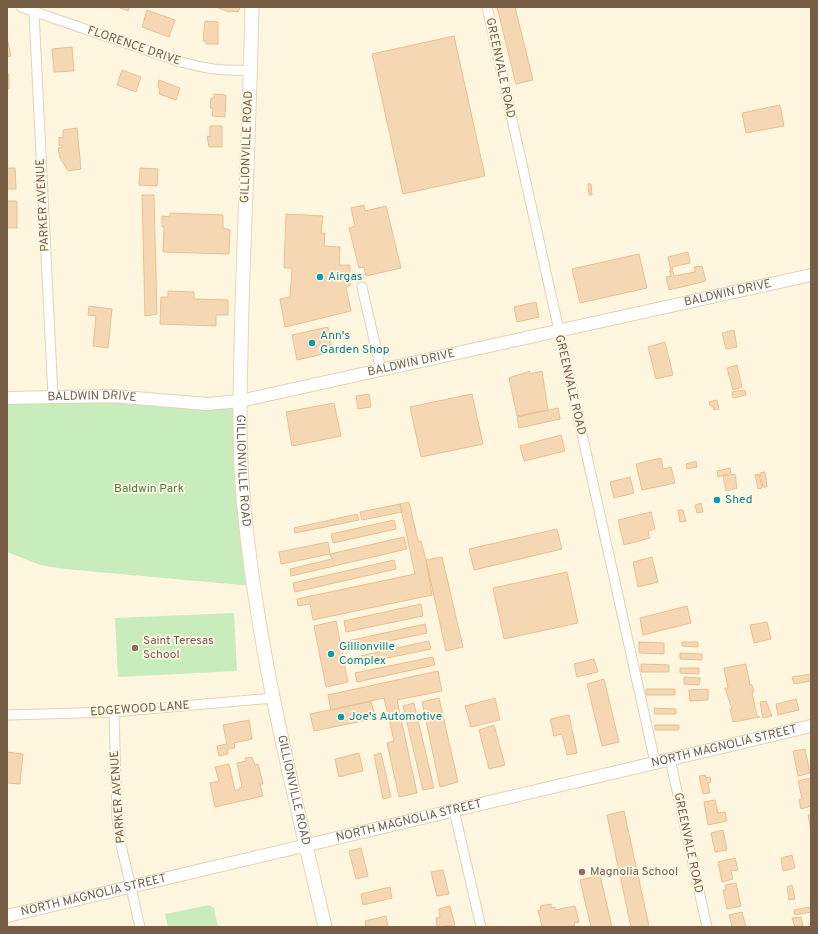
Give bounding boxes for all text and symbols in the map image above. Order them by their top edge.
street label: GREENVALE ROAD [482,16,518,120]
street label: FLORENCE DRIVE [85,23,183,69]
street label: GILLIONVILLE ROAD [237,91,257,203]
street label: PARKER AVENUE [33,158,53,252]
place label: Airgas [328,269,362,285]
marker: Airgas [315,272,325,282]
street label: BALDWIN DRIVE [683,276,773,311]
place label: Ann's Garden Shop [320,328,390,358]
street label: GREENVALE ROAD [551,333,589,437]
marker: Ann's Garden Shop [307,338,317,348]
street label: BALDWIN DRIVE [366,346,457,381]
street label: BALDWIN DRIVE [47,388,137,406]
street label: GILLIONVILLE ROAD [232,415,254,528]
park label: Baldwin Park [114,481,184,497]
place label: Shed [725,492,753,508]
marker: Shed [712,495,722,505]
place label: Saint Teresas School [143,633,214,663]
place label: Gillionville Complex [339,639,395,669]
marker: Saint Teresas School [130,643,140,653]
marker: Gillionville Complex [326,649,336,659]
street label: EDGEWOOD LANE [90,698,190,720]
place label: Joe's Automotive [349,709,442,725]
marker: Joe's Automotive [336,712,346,722]
street label: NORTH MAGNOLIA STREET [650,722,799,771]
street label: GILLIONVILLE ROAD [273,734,314,847]
street label: PARKER AVENUE [107,750,129,844]
street label: GREENVALE ROAD [670,791,706,895]
street label: NORTH MAGNOLIA STREET [334,796,483,846]
place label: Magnolia School [590,864,678,880]
marker: Magnolia School [577,867,587,877]
street label: NORTH MAGNOLIA STREET [19,871,168,920]

